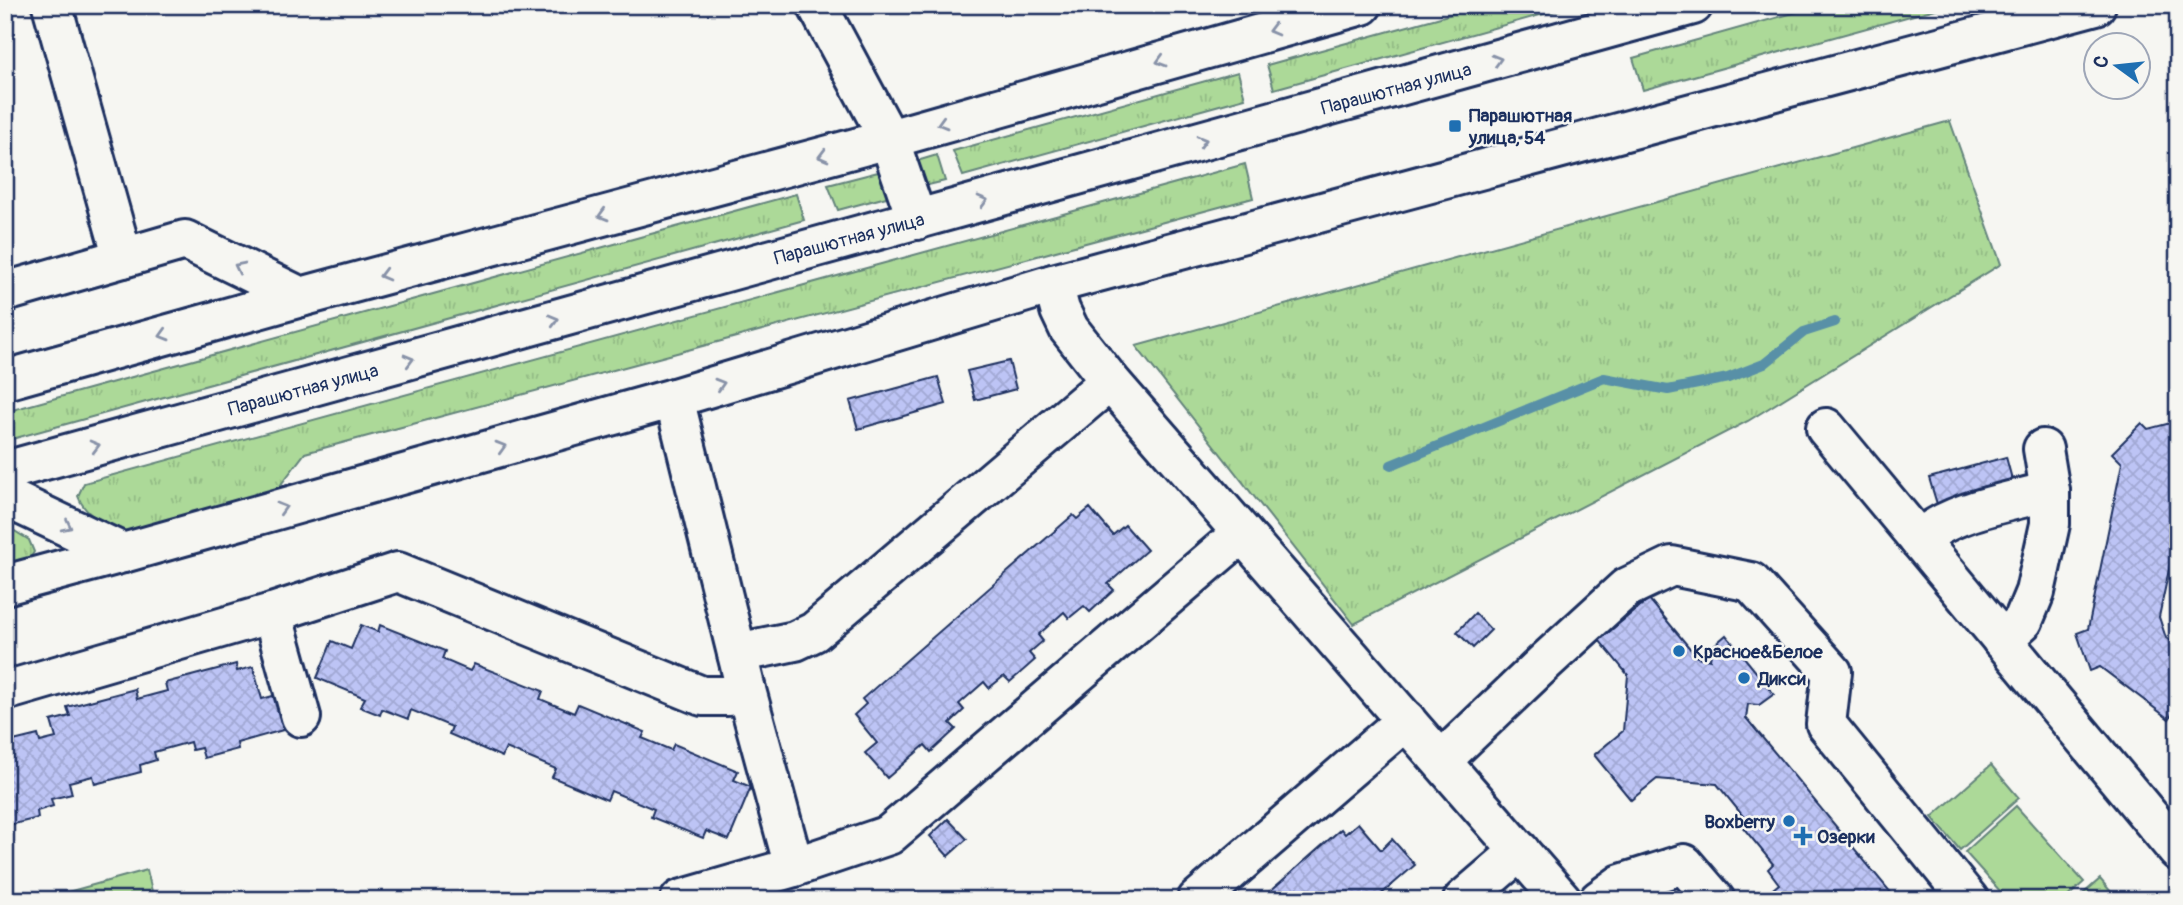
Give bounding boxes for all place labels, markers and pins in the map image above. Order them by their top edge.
place label: Парашютная улица, 54 [1468,104,1572,150]
marker: Парашютная улица, 54 [1447,118,1463,134]
place label: Красное&Белое [1693,640,1823,664]
marker: Красное&Белое [1671,643,1687,659]
place label: Дикси [1757,667,1806,691]
marker: Дикси [1736,670,1752,686]
place label: Boxberry [1704,810,1776,834]
marker: Boxberry [1781,813,1797,829]
place label: Озерки [1817,825,1875,849]
marker: Озерки [1795,828,1811,844]

